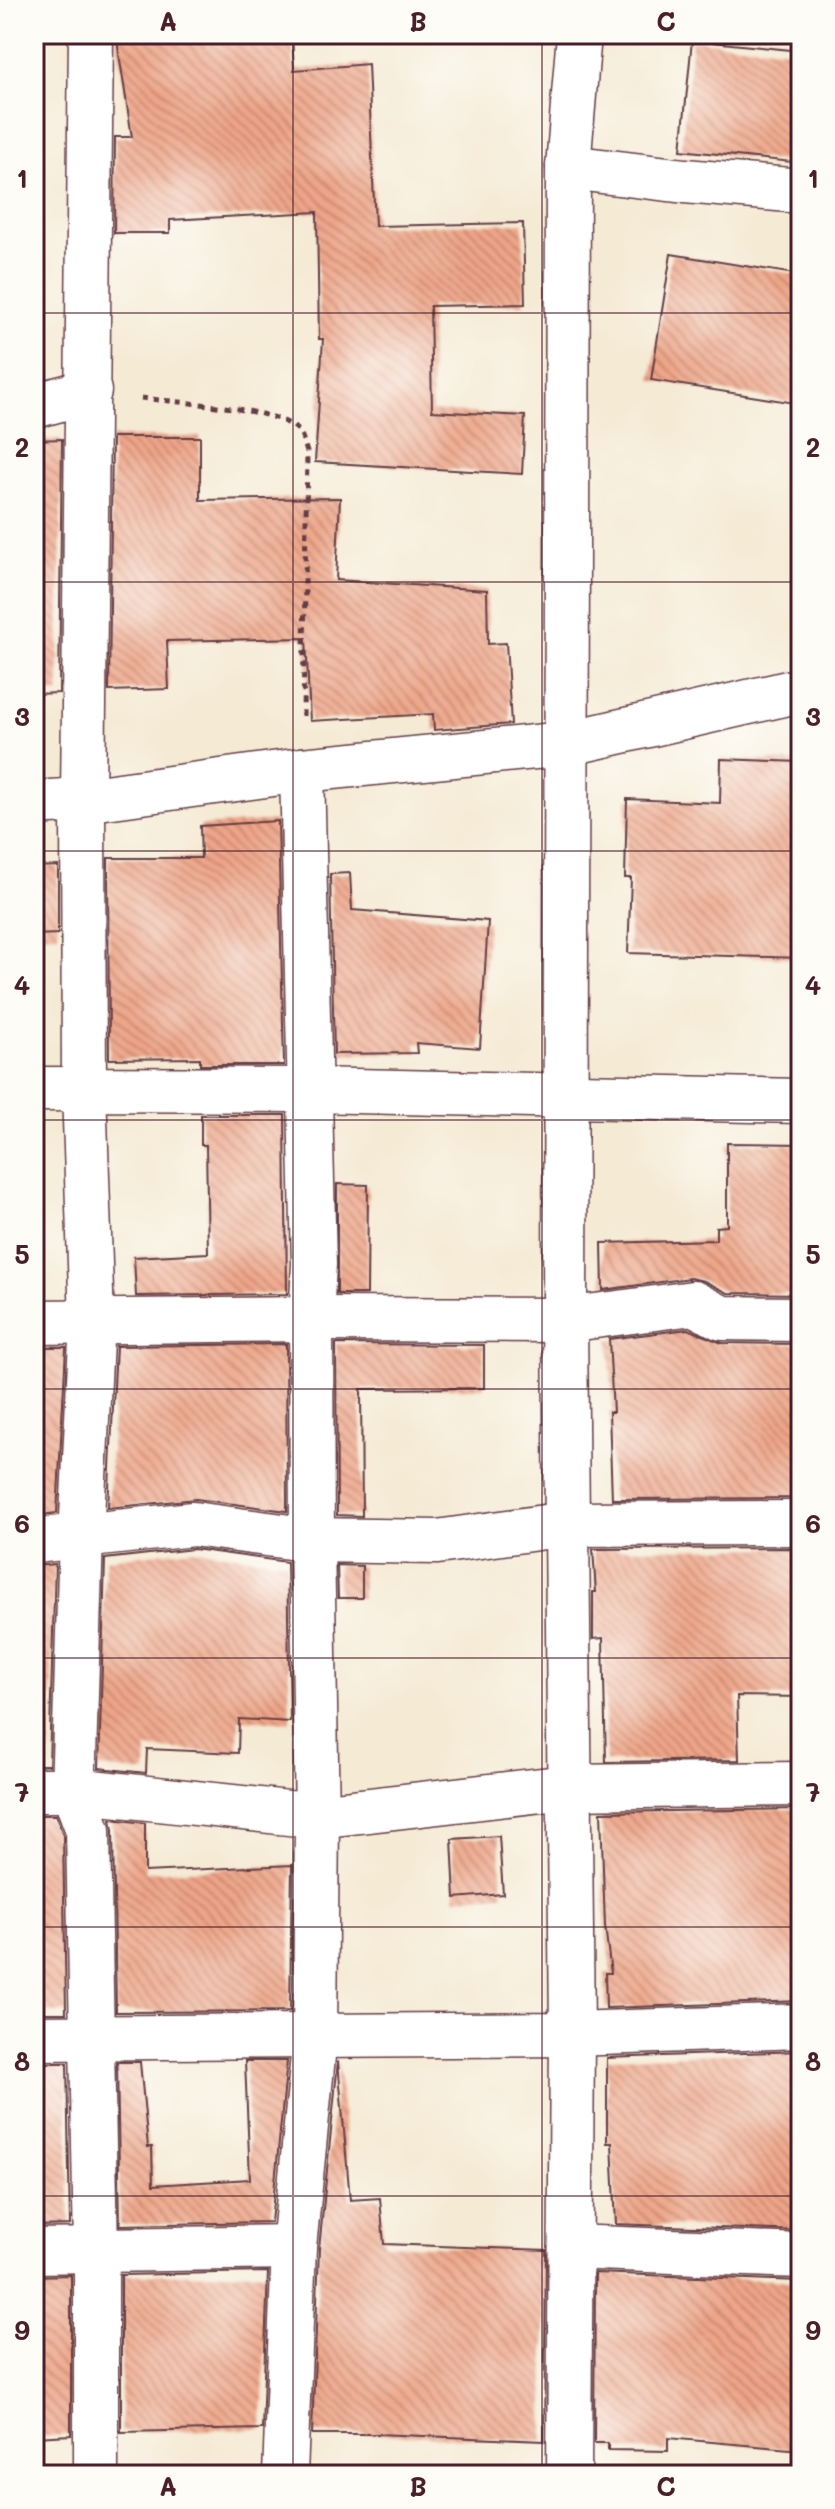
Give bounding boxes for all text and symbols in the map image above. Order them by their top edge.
text: A [159,4,177,38]
text: B [409,4,427,38]
text: C [656,4,676,38]
text: 1 [16,161,28,195]
text: 1 [807,161,819,195]
text: 2 [15,430,29,464]
text: 2 [806,430,820,464]
text: 3 [14,699,30,733]
text: 3 [805,699,821,733]
text: 4 [14,968,30,1002]
text: 4 [805,968,821,1002]
text: 5 [14,1237,30,1271]
text: 5 [805,1237,821,1271]
text: 6 [14,1506,30,1540]
text: 6 [805,1506,821,1540]
text: 7 [15,1775,29,1809]
text: 7 [806,1775,820,1809]
text: 8 [14,2044,30,2078]
text: 8 [805,2044,821,2078]
text: 9 [14,2313,30,2347]
text: 9 [805,2313,821,2347]
text: A [159,2469,177,2503]
text: B [409,2469,427,2503]
text: C [656,2469,676,2503]

